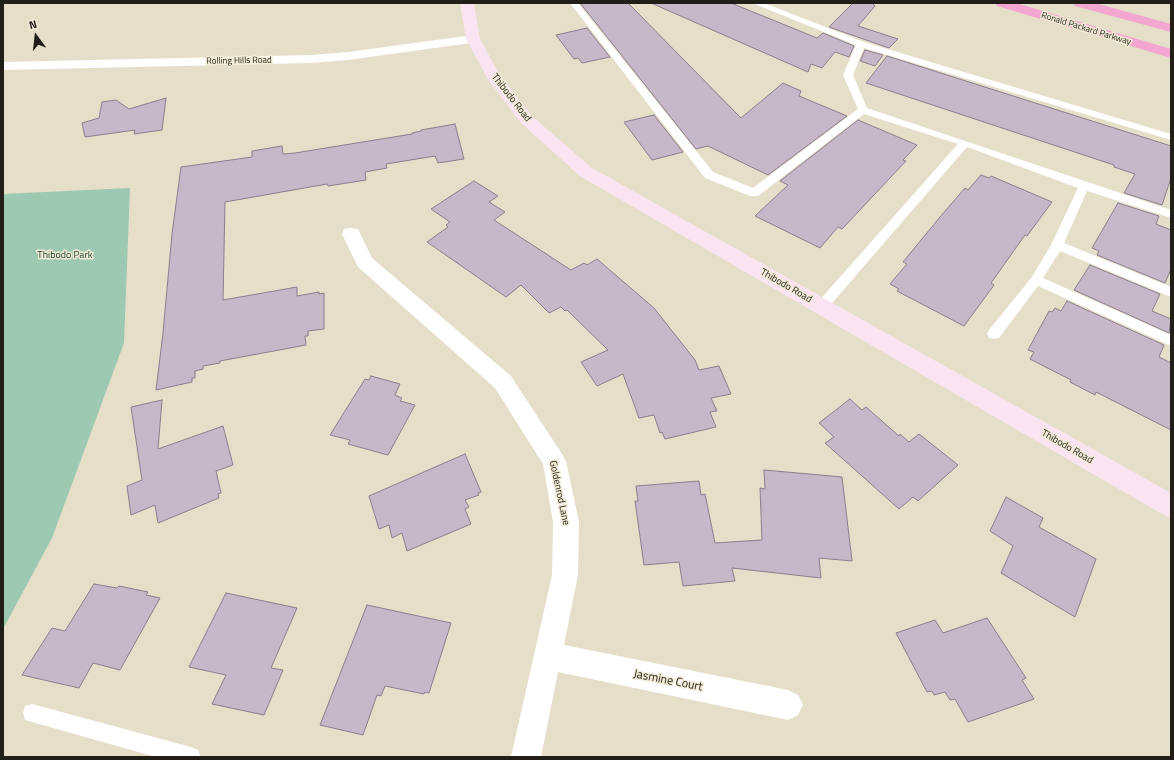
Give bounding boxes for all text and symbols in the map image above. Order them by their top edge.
street label: Ronald Packard Parkway [1040,10,1132,48]
north arrow [16,16,56,56]
text: N [27,16,39,33]
street label: Rolling Hills Road [206,55,272,67]
street label: Thibodo Road [488,72,534,124]
park label: Thibodo Park [37,250,93,262]
street label: Thibodo Road [758,266,814,306]
street label: Thibodo Road [1039,427,1095,467]
street label: Goldenrod Lane [546,460,572,526]
street label: Jasmine Court [632,667,704,695]

